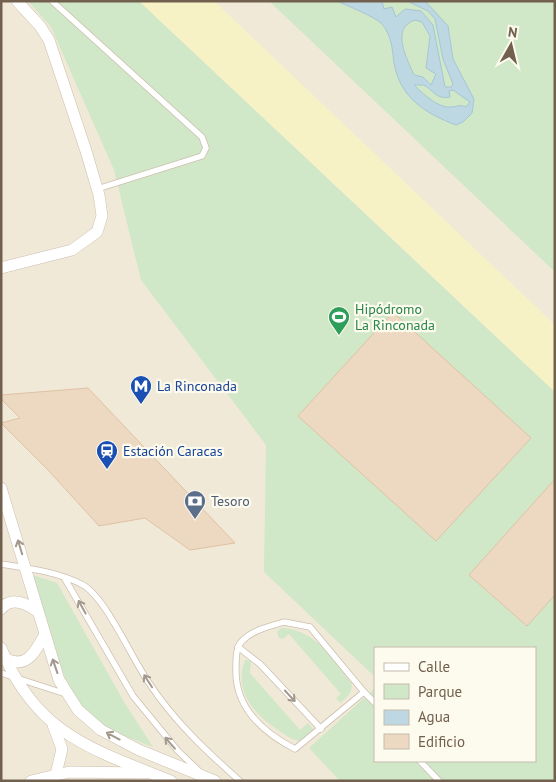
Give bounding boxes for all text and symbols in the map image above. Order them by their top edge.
north arrow [486,20,536,70]
text: N [507,23,519,42]
place label: Hipódromo La Rinconada [355,300,435,334]
sports icon: Hipódromo La Rinconada [327,305,351,336]
metro station icon: La Rinconada [129,374,153,405]
place label: La Rinconada [157,377,237,395]
station icon: Estación Caracas [95,439,119,470]
place label: Estación Caracas [123,442,223,460]
bank icon: Tesoro [183,489,207,520]
place label: Tesoro [211,492,250,510]
one-way arrow [15,540,24,555]
one-way arrow [77,600,86,615]
legend [374,647,536,762]
text: Calle [418,657,450,676]
one-way arrow [49,658,59,674]
one-way arrow [143,675,153,689]
text: Parque [418,682,462,701]
one-way arrow [284,690,296,703]
text: Agua [418,707,450,726]
one-way arrow [105,731,120,741]
text: Edificio [418,732,465,751]
one-way arrow [165,736,176,749]

